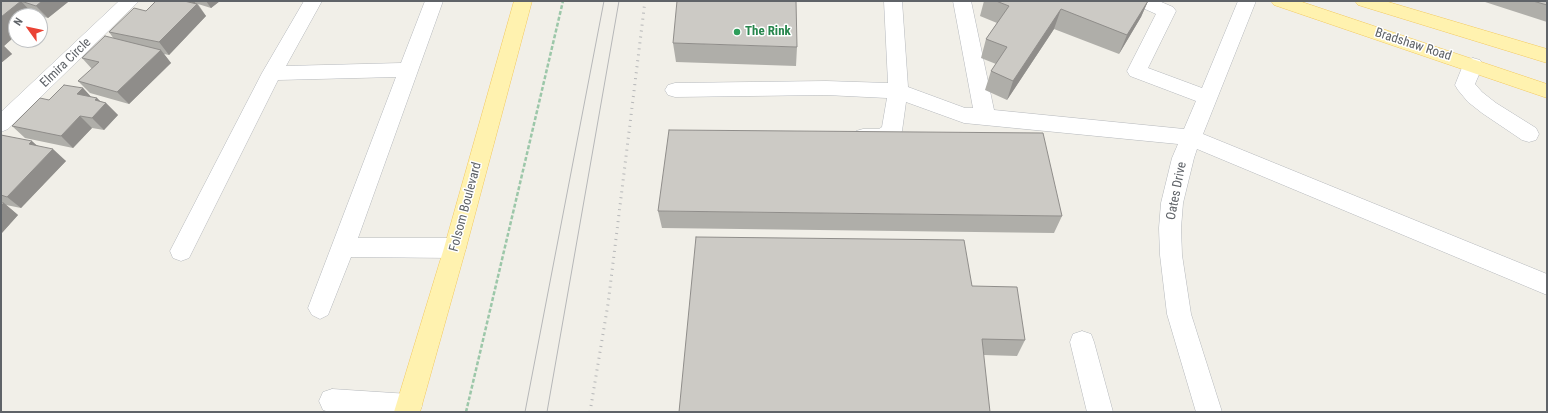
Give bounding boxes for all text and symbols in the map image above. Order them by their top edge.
north arrow [8,8,48,48]
text: N [11,15,26,28]
place label: The Rink [745,24,791,40]
street label: Bradshaw Road [1373,25,1453,65]
marker: The Rink [732,27,742,37]
street label: Elmira Circle [37,35,95,91]
street label: Folsom Boulevard [447,161,485,253]
street label: Oates Drive [1164,161,1190,221]

